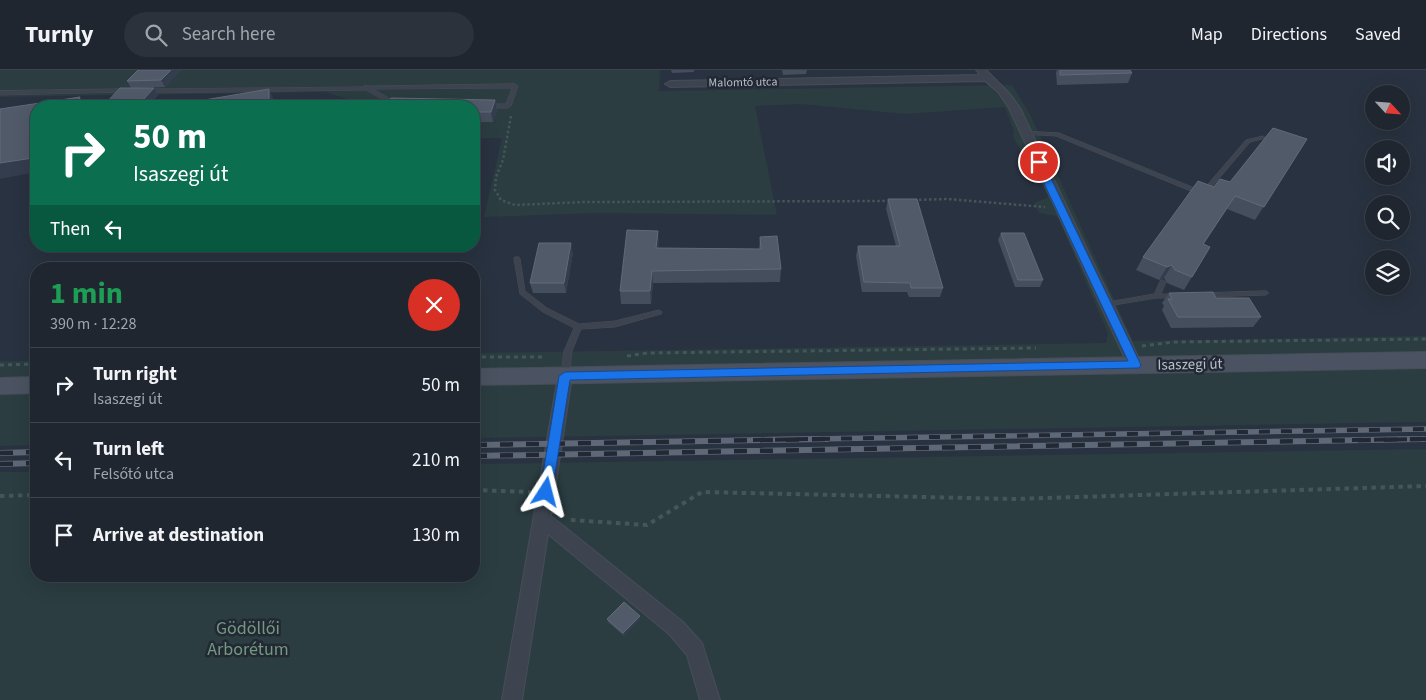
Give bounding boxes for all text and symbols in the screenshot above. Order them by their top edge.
search box [124,12,474,57]
text: Turnly [25,17,94,52]
icon: search [142,21,170,49]
text: Search here [182,21,275,48]
text: Map [1191,22,1223,47]
text: Directions [1251,22,1327,47]
text: Saved [1355,22,1401,47]
street label: Malomtó utca [708,73,778,92]
north arrow [1365,85,1410,130]
map controls [1365,85,1410,295]
text: 50 m [133,112,207,162]
icon: right [50,120,115,185]
button: sound [1365,140,1410,185]
pin [1018,141,1060,183]
icon: arrive [1025,148,1053,176]
text: Isaszegi út [133,158,228,190]
button: search [1365,195,1410,240]
icon: left [100,215,128,243]
text: Then [50,216,90,243]
button: layers [1365,250,1410,295]
text: 1 min [50,272,123,315]
button: close [408,279,460,331]
text: 390 m · 12:28 [50,313,137,335]
street label: Isaszegi út [1157,353,1223,376]
text: Turn right [93,361,177,388]
icon: right [50,371,78,399]
text: 50 m [422,372,460,399]
text: Isaszegi út [93,388,162,410]
text: Turn left [93,436,164,463]
icon: left [50,446,78,474]
text: 210 m [412,447,460,474]
text: Felsőtó utca [93,463,174,485]
position arrow [519,465,571,517]
icon: arrive [50,521,78,549]
text: Arrive at destination [93,522,264,549]
text: 130 m [412,522,460,549]
park label: Gödöllői Arborétum [207,616,289,662]

